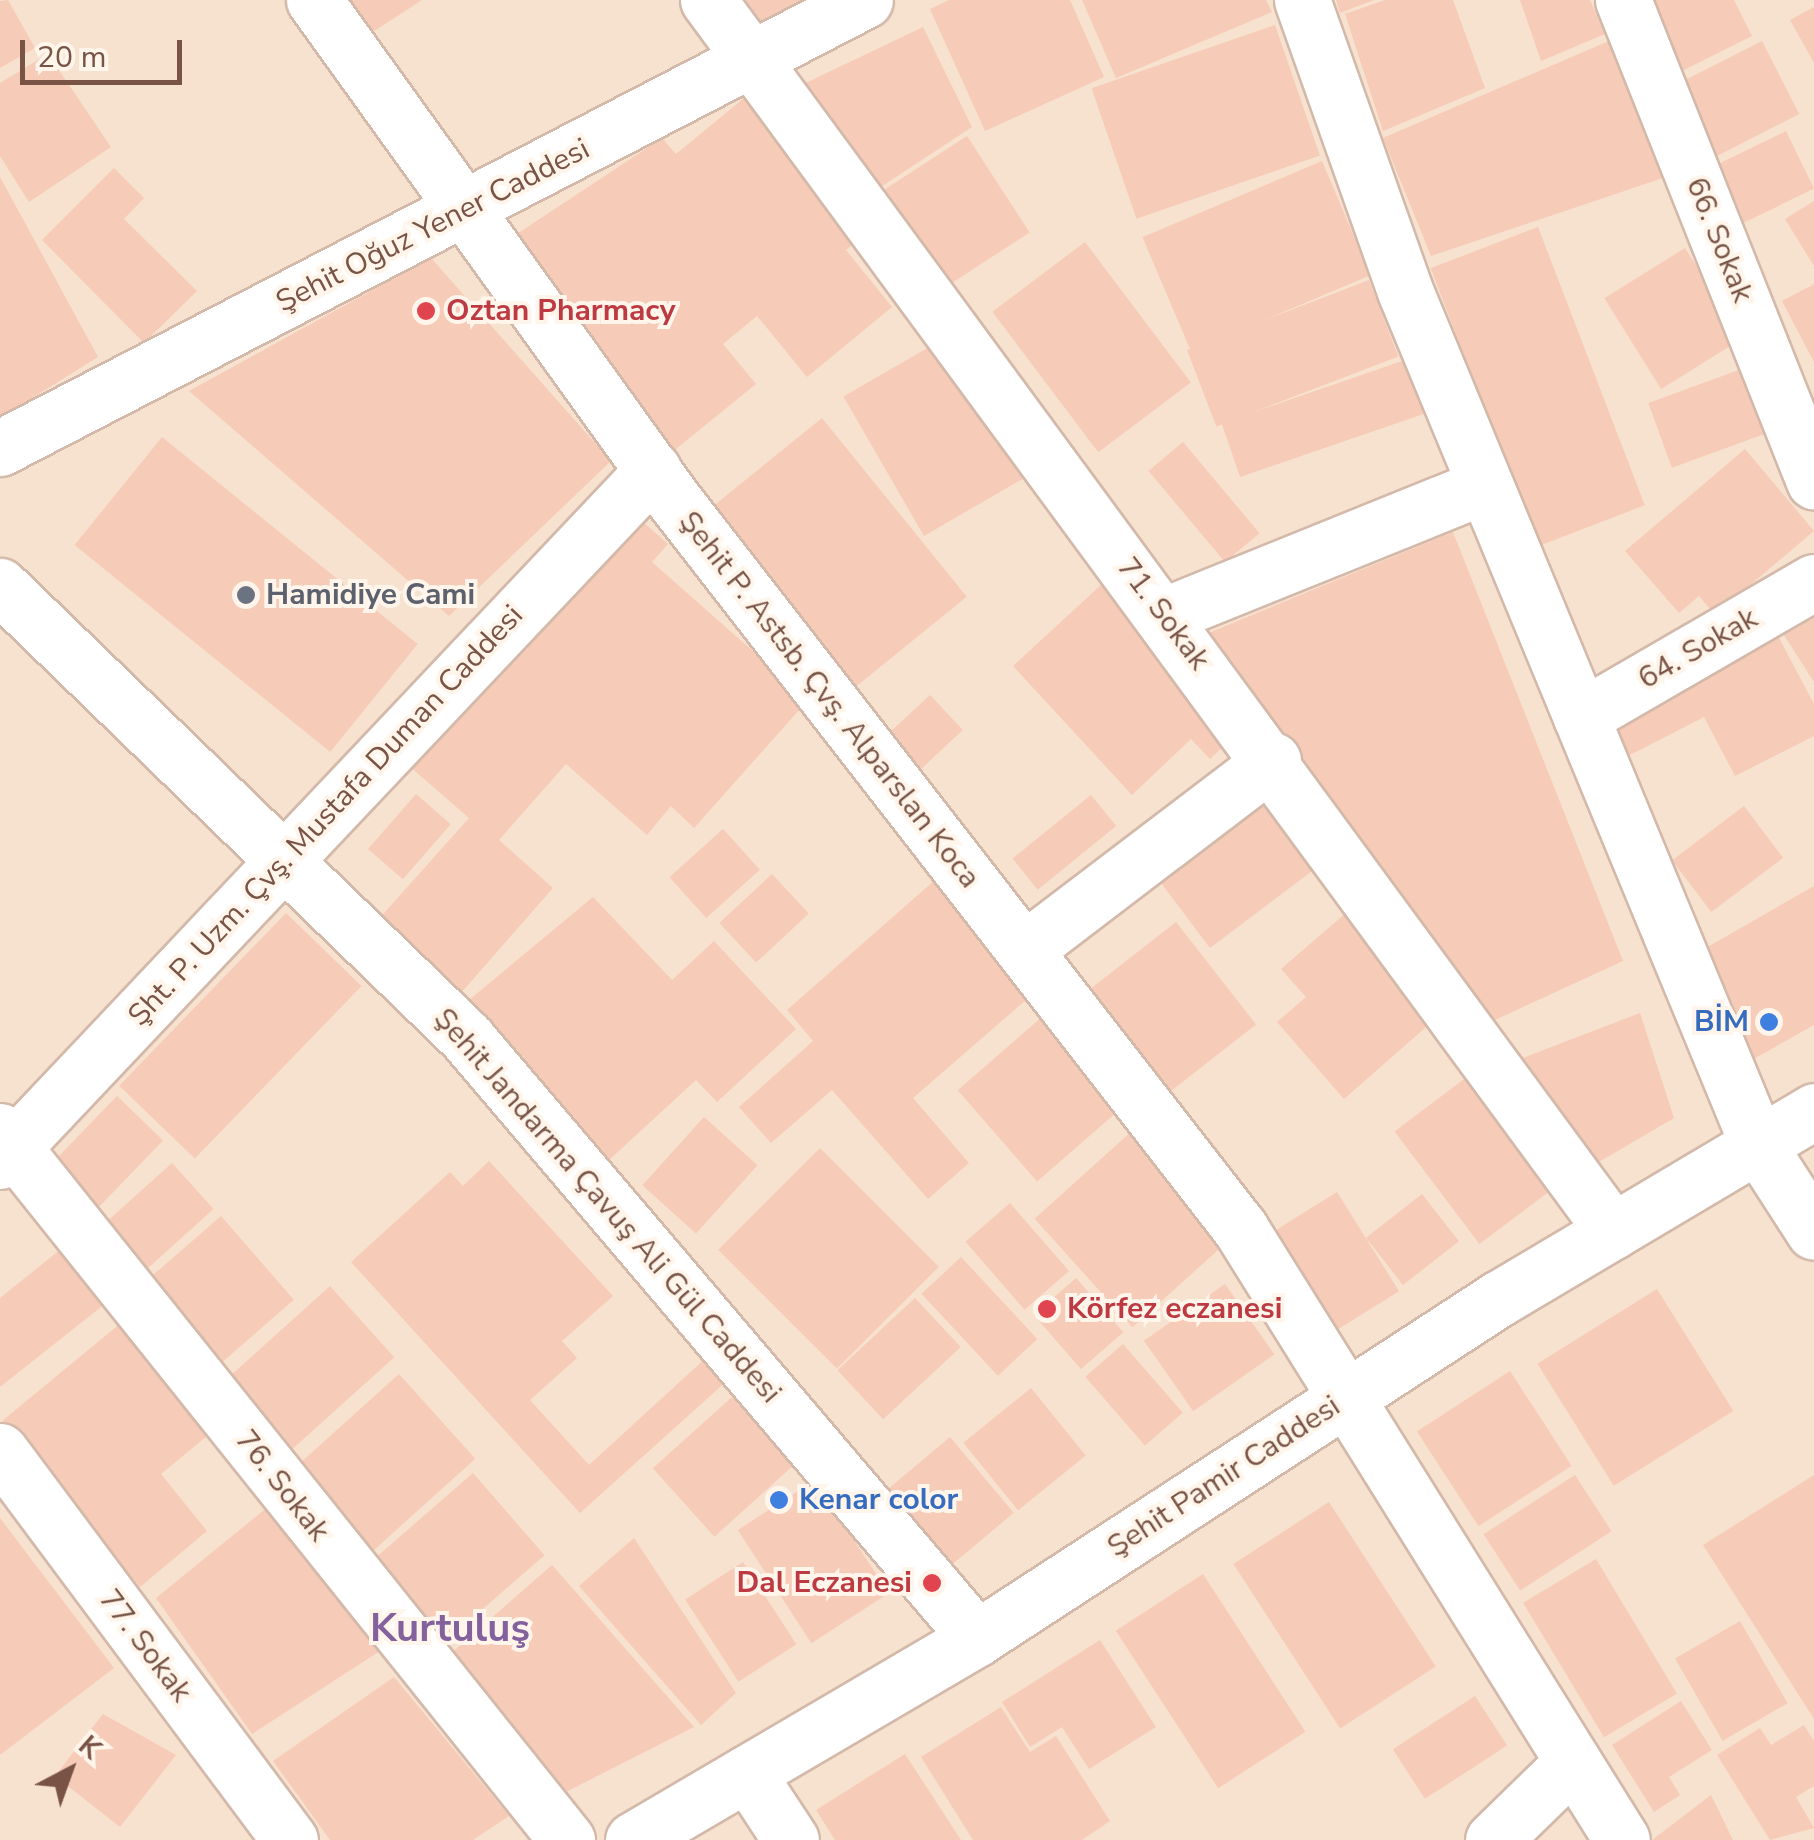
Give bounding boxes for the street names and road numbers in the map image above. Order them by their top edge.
street label: Şehit Oğuz Yener Caddesi [270,131,596,321]
street label: 66. Sokak [1678,172,1760,308]
street label: Şehit P. Astsb. Çvş. Alparslan Koca [671,505,987,895]
street label: 71. Sokak [1109,551,1217,677]
street label: Şht. P. Uzm. Çvş. Mustafa Duman Caddesi [121,598,531,1034]
street label: 64. Sokak [1632,601,1764,697]
street label: Şehit Jandarma Çavuş Ali Gül Caddesi [426,1001,788,1411]
street label: Şehit Pamir Caddesi [1101,1388,1347,1566]
street label: 76. Sokak [227,1423,337,1549]
street label: 77. Sokak [91,1583,199,1709]

